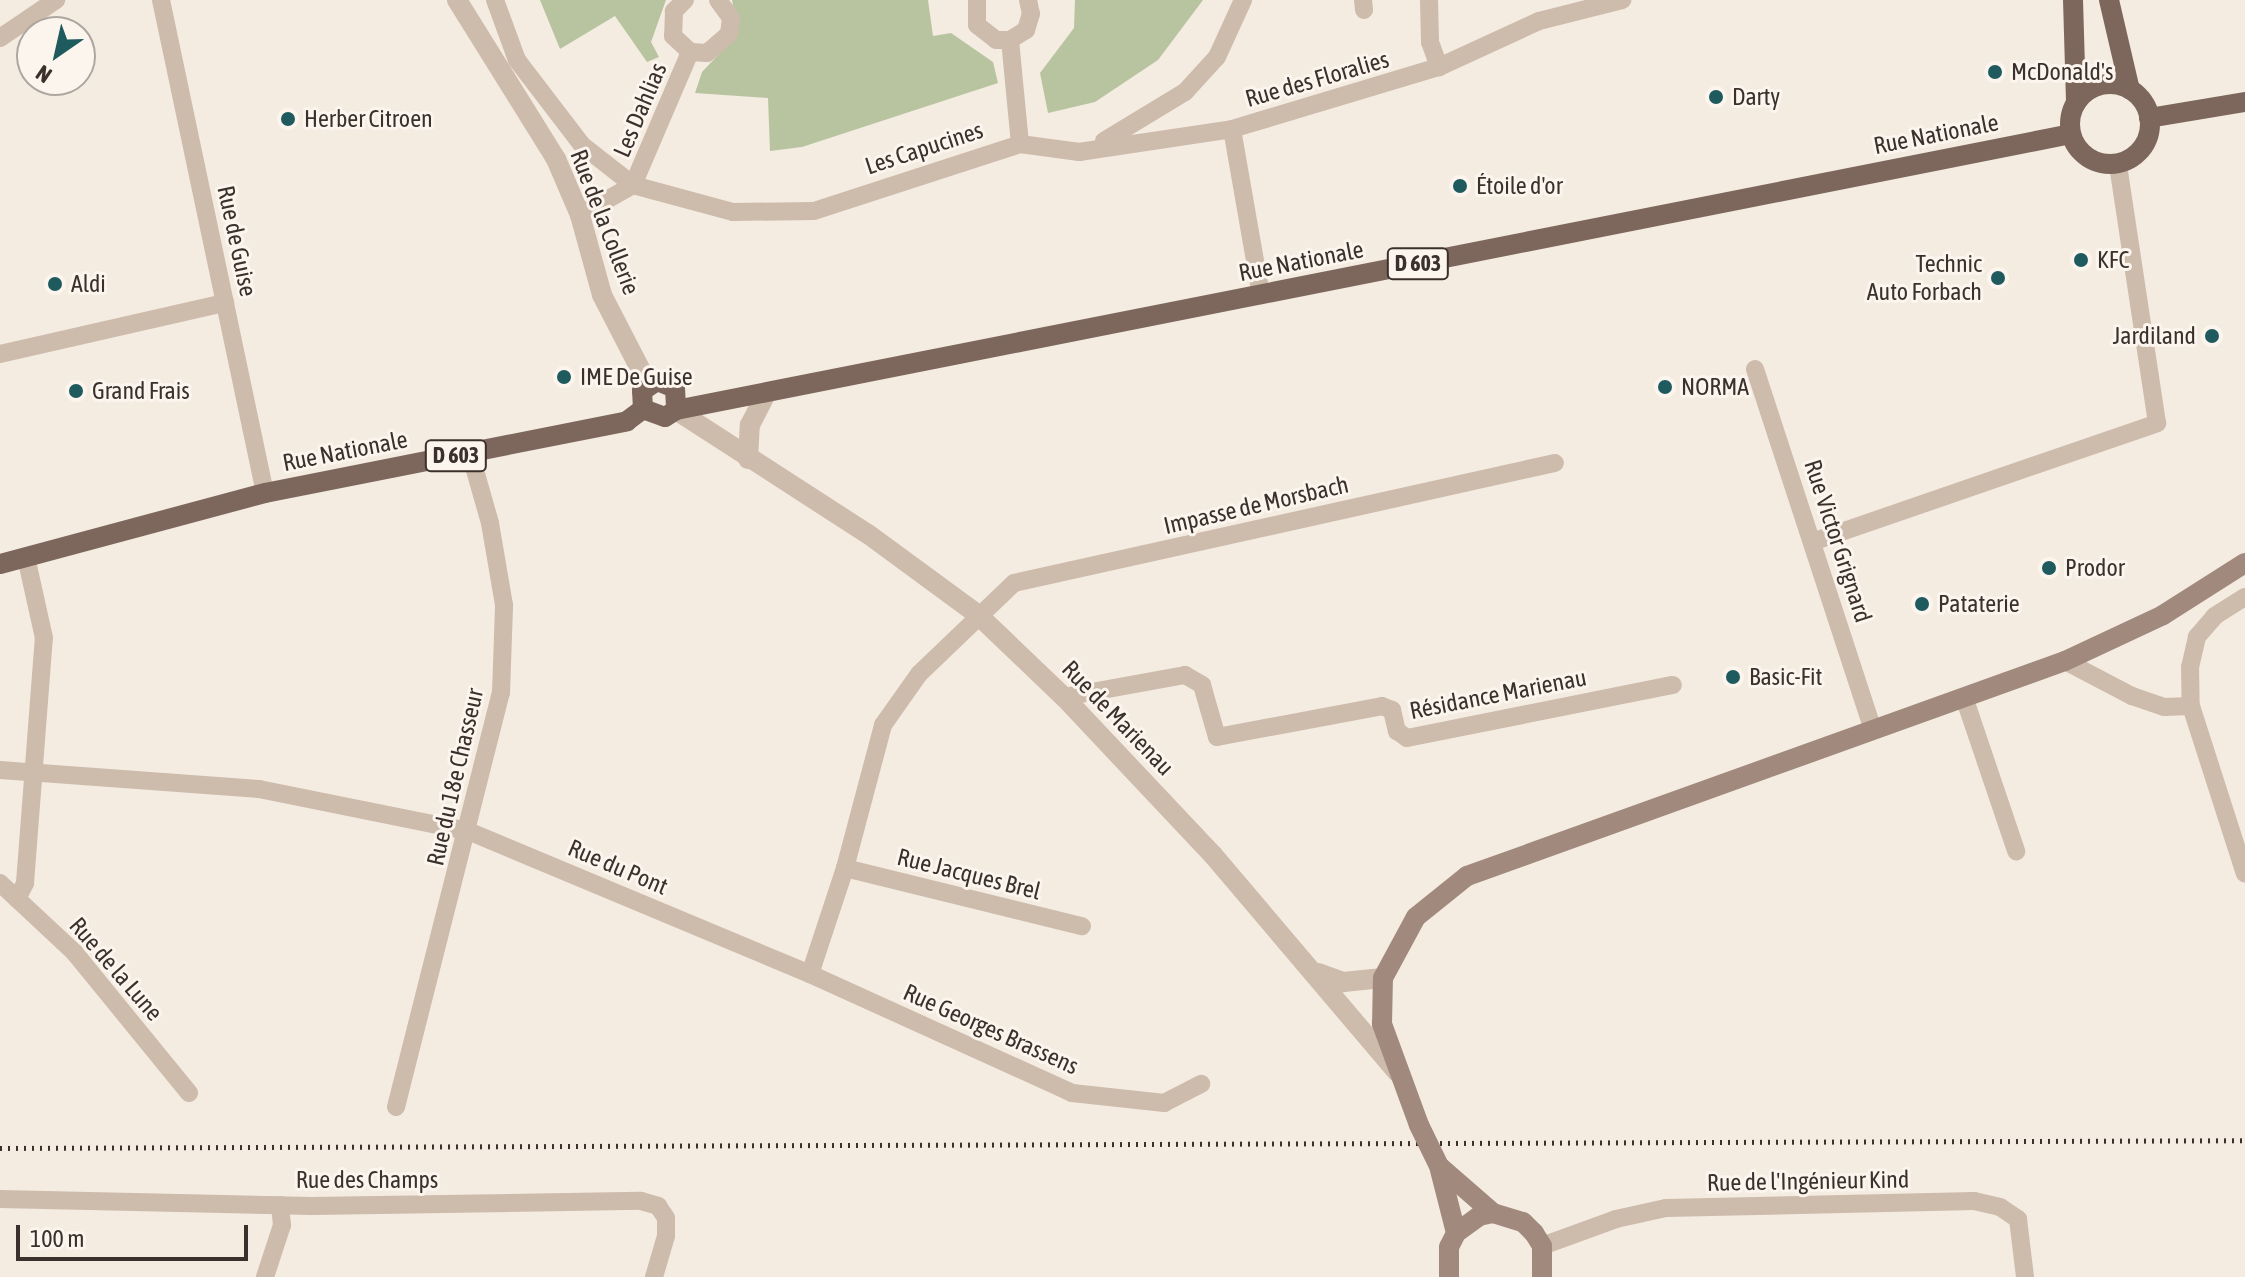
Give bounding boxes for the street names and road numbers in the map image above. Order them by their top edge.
street label: Rue des Floralies [1242,45,1392,113]
street label: Les Dahlias [607,58,673,162]
street label: Rue Nationale [1871,108,2001,160]
street label: Les Capucines [861,115,987,181]
street label: Rue de la Collerie [564,145,646,299]
street label: Rue de Guise [211,183,263,299]
street label: Rue Nationale [1236,235,1366,287]
road number: D 603 [1386,246,1450,282]
street label: Rue Nationale [280,425,410,477]
road number: D 603 [424,438,488,474]
street label: Rue Victor Grignard [1798,456,1878,626]
street label: Impasse de Morsbach [1161,470,1351,540]
street label: Rue de Marienau [1056,655,1180,781]
street label: Résidance Marienau [1407,663,1589,725]
street label: Rue du 18e Chasseur [421,686,489,868]
street label: Rue du Pont [564,833,672,901]
street label: Rue Jacques Brel [894,842,1044,906]
street label: Rue de la Lune [63,911,169,1027]
street label: Rue Georges Brassens [899,978,1083,1080]
street label: Rue de l'Ingénieur Kind [1707,1165,1909,1197]
street label: Rue des Champs [296,1166,438,1194]

